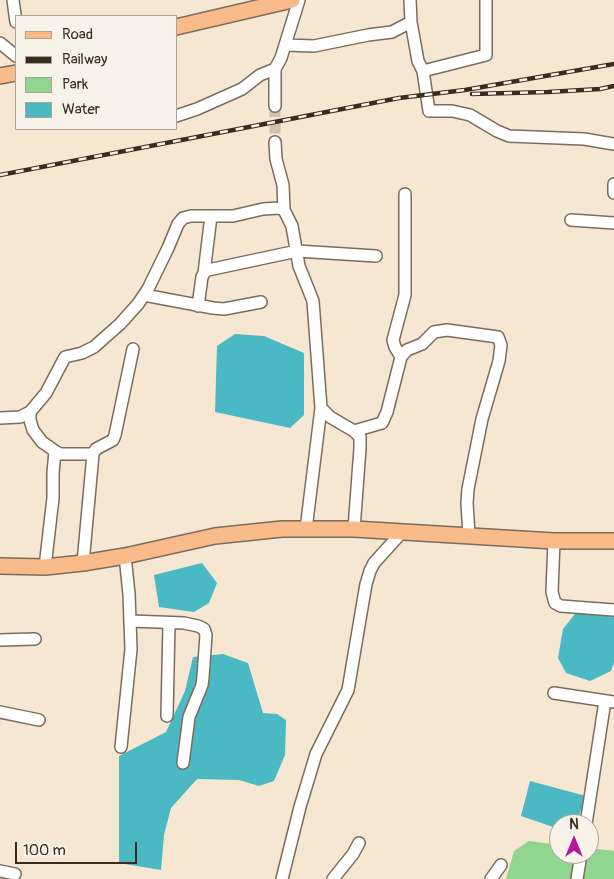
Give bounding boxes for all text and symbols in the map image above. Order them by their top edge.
legend [15,15,178,130]
text: Road [62,25,93,44]
text: Railway [62,50,107,69]
text: Park [62,75,88,94]
text: Water [62,100,100,119]
north arrow [549,814,599,864]
text: N [569,816,579,833]
scale bar [18,832,140,864]
text: 100 m [23,841,66,860]

